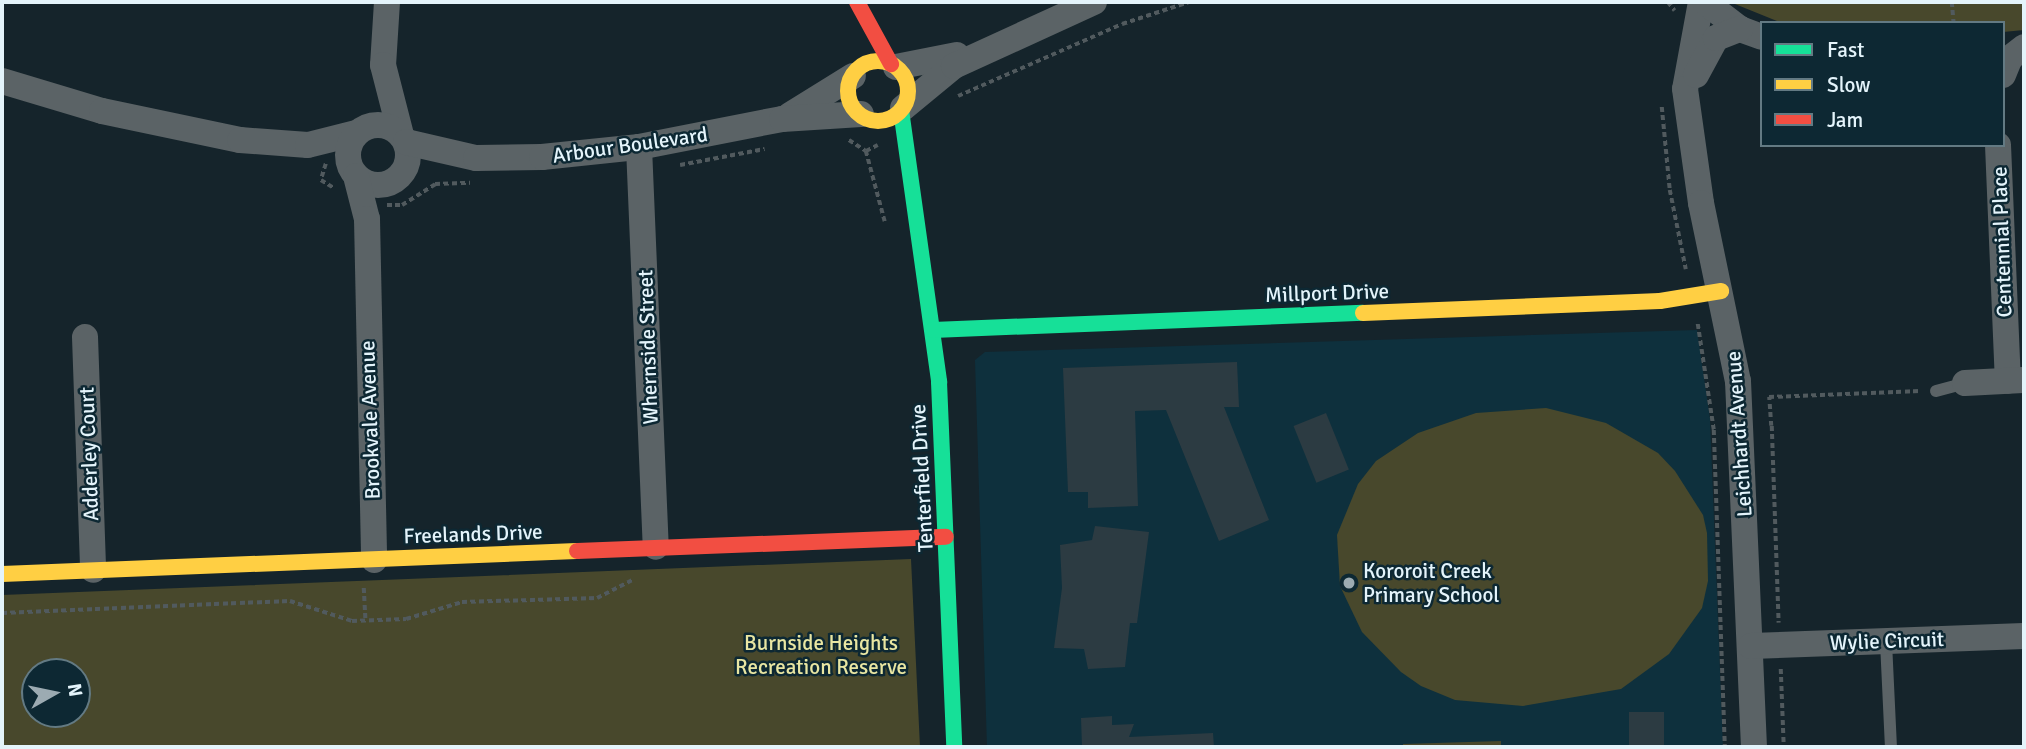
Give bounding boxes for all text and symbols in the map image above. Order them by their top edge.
legend [1760,21,2005,147]
text: Fast [1827,37,1864,63]
text: Slow [1827,72,1871,98]
text: Jam [1827,107,1863,133]
street label: Arbour Boulevard [551,122,709,168]
street label: Centennial Place [1987,166,2017,318]
street label: Whernside Street [633,269,663,425]
street label: Millport Drive [1265,278,1389,308]
street label: Brookvale Avenue [355,340,385,500]
street label: Leichhardt Avenue [1721,350,1757,518]
street label: Adderley Court [74,386,104,522]
street label: Tenterfield Drive [906,403,938,553]
street label: Freelands Drive [403,519,543,549]
place label: Kororoit Creek Primary School [1363,558,1499,608]
marker: Kororoit Creek Primary School [1341,575,1357,591]
street label: Wylie Circuit [1829,626,1945,656]
park label: Burnside Heights Recreation Reserve [735,630,907,680]
north arrow [21,658,91,728]
text: N [62,682,88,698]

